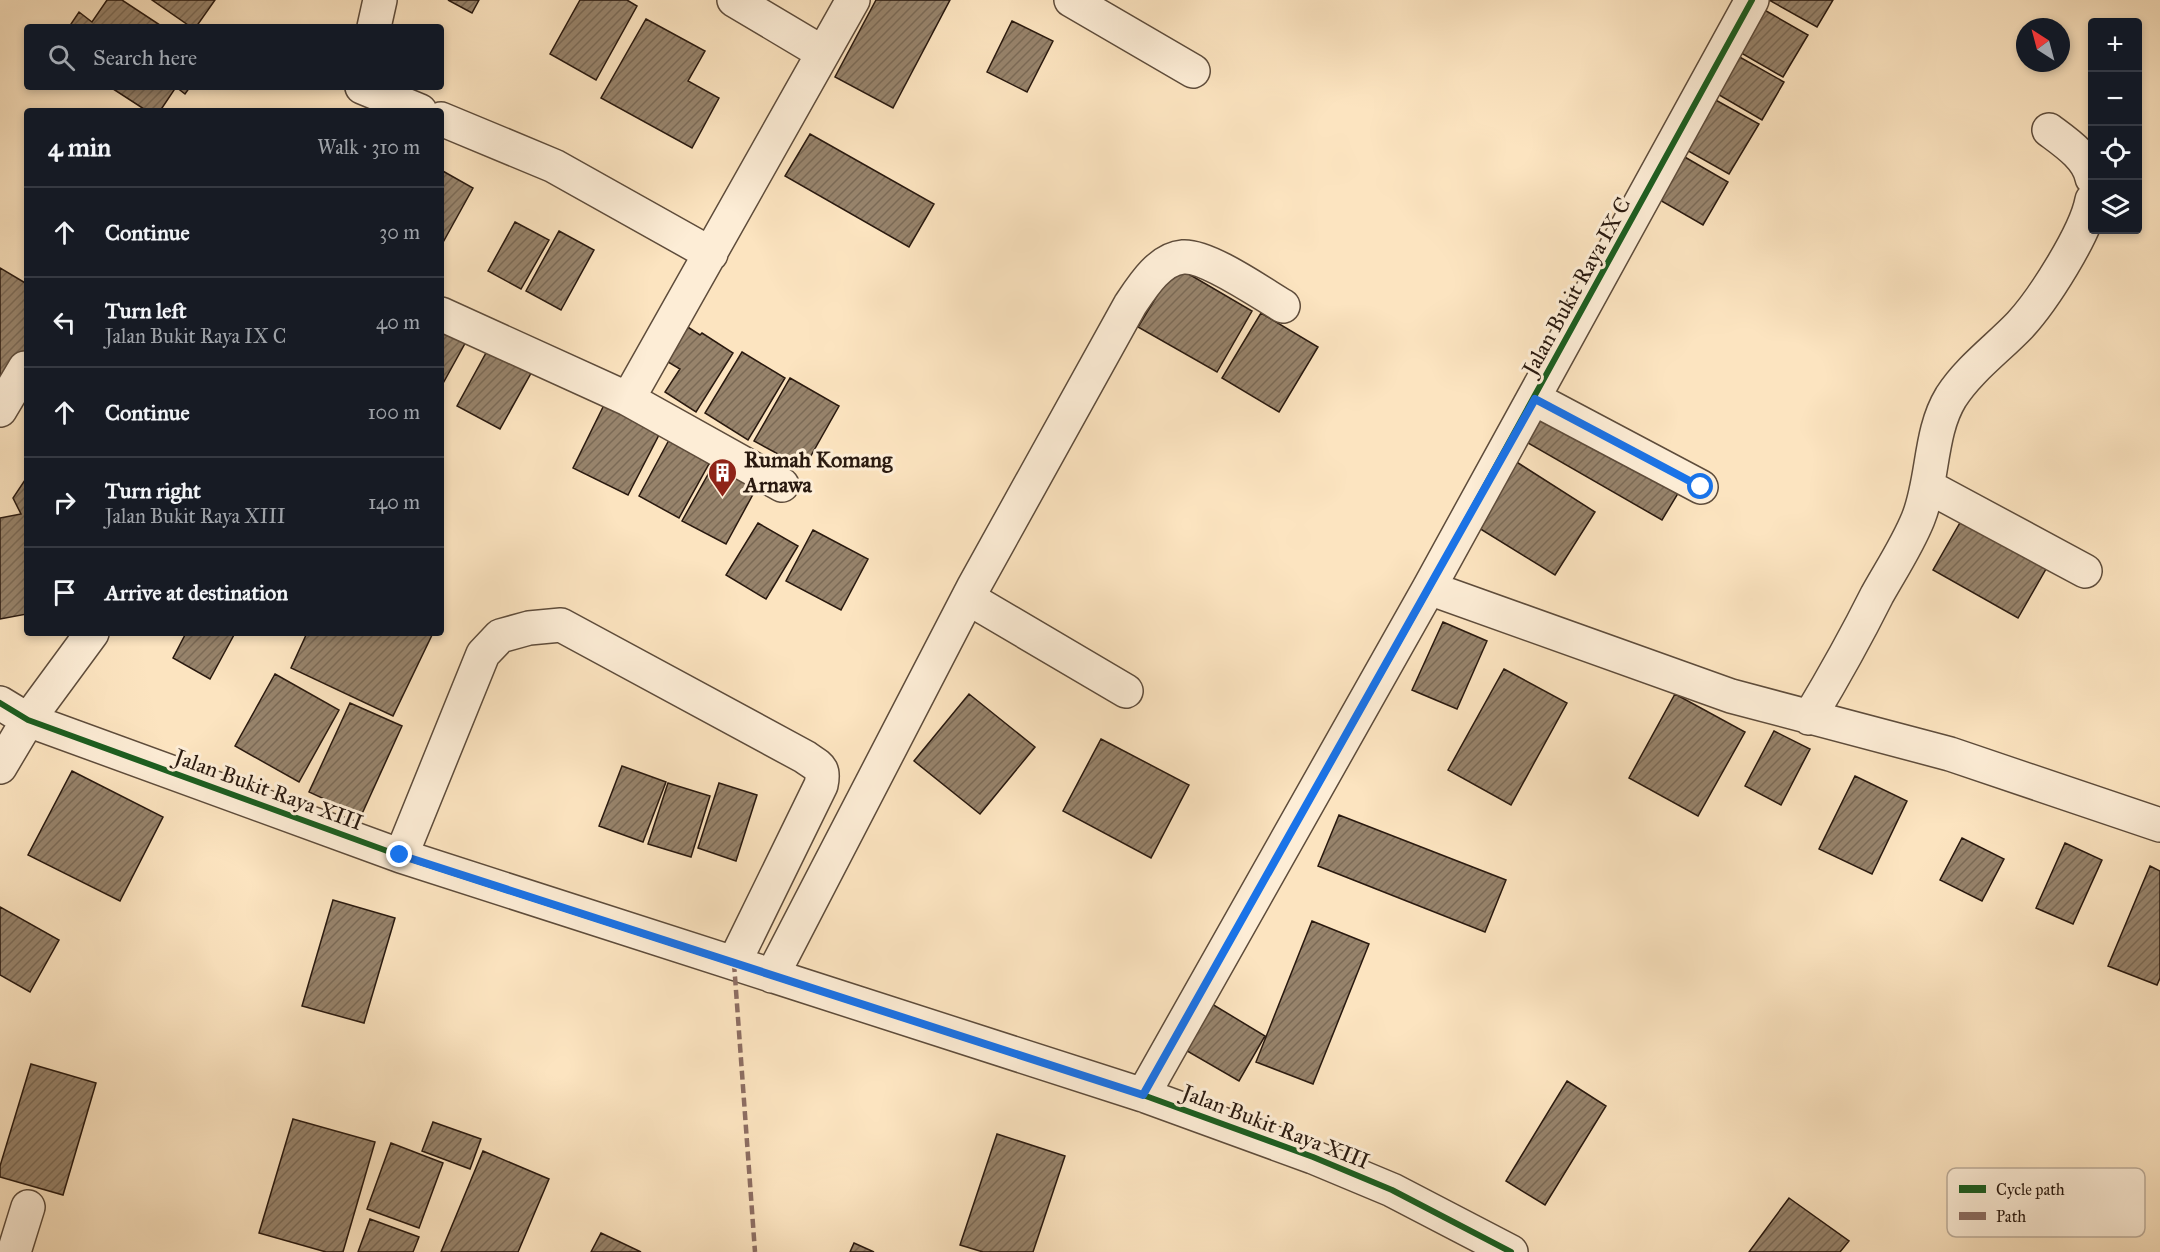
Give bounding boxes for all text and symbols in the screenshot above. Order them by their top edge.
north arrow [2016,18,2070,72]
map controls [2088,18,2142,234]
button: + [2088,18,2142,72]
search box [24,24,444,90]
icon: search [45,41,78,74]
text: Search here [93,44,197,71]
button: − [2088,72,2142,126]
button: locate [2088,126,2142,180]
text: 4 min [48,131,111,163]
text: Walk · 310 m [317,135,420,159]
button: layers [2088,180,2142,234]
street label: Jalan Bukit Raya IX C [1515,192,1637,382]
icon: ahead [48,216,81,249]
text: Continue [105,219,190,246]
text: 30 m [379,220,420,244]
text: Turn left [105,297,187,324]
icon: left [48,306,81,339]
text: 40 m [376,310,420,334]
text: Jalan Bukit Raya IX C [105,324,286,348]
icon: ahead [48,396,81,429]
text: Continue [105,399,190,426]
text: 100 m [368,400,420,424]
place label: Rumah Komang Arnawa [742,446,893,498]
building icon: Rumah Komang Arnawa [707,456,739,498]
route start [1687,473,1713,499]
text: Turn right [105,477,201,504]
icon: right [48,486,81,519]
text: 140 m [368,490,420,514]
text: Jalan Bukit Raya XIII [105,504,286,528]
icon: arrive [48,576,81,609]
text: Arrive at destination [105,579,288,606]
street label: Jalan Bukit Raya XIII [169,742,367,836]
route end [386,841,412,867]
street label: Jalan Bukit Raya XIII [1176,1078,1373,1175]
legend [1947,1168,2145,1237]
text: Cycle path [1996,1180,2065,1199]
text: Path [1996,1207,2026,1226]

